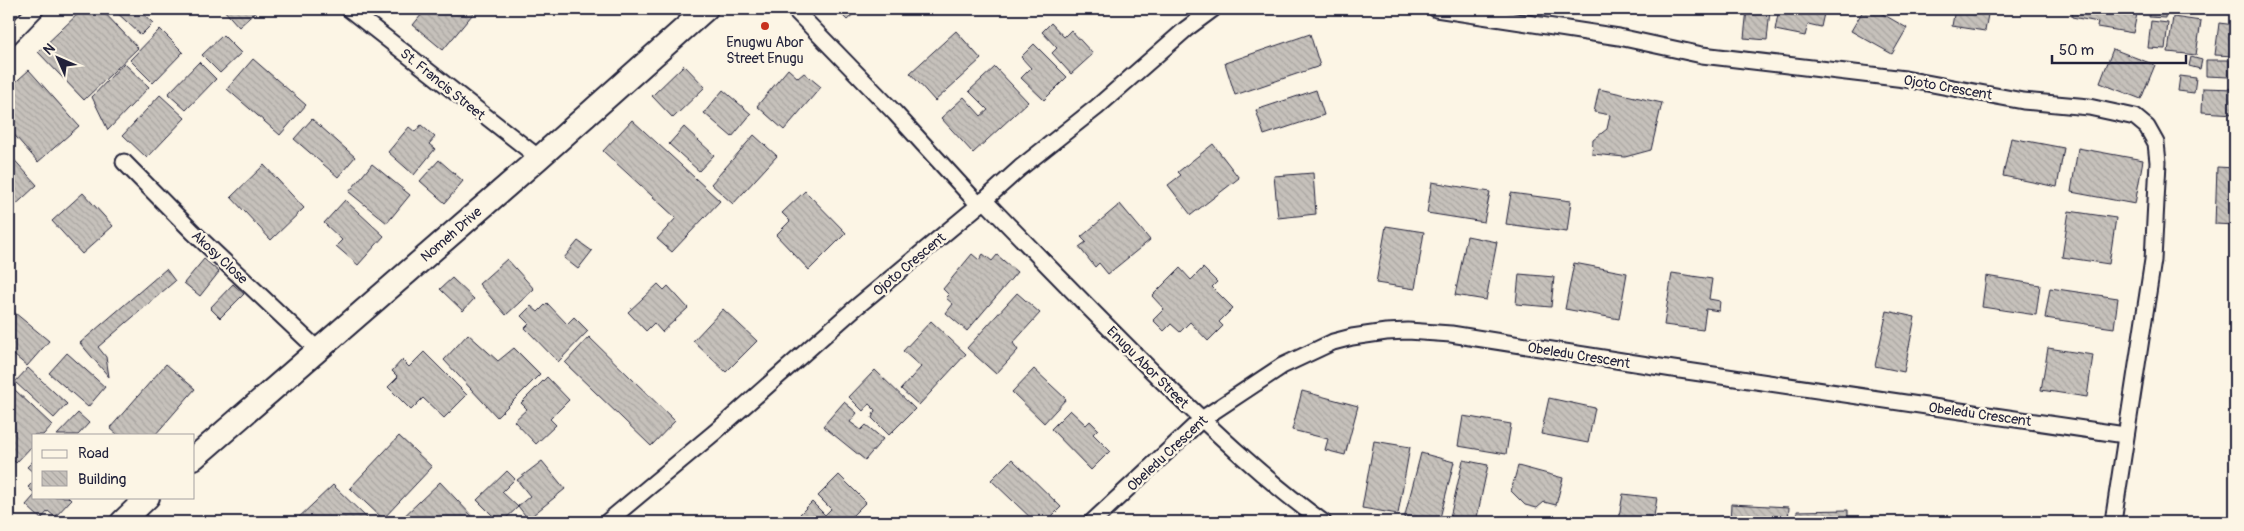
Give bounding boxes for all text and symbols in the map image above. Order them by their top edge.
marker: Enugwu Abor Street Enugu [759,20,771,32]
north arrow [32,32,82,82]
scale bar [2052,32,2185,64]
place label: Enugwu Abor Street Enugu [726,34,804,67]
text: N [40,40,59,59]
text: 50 m [2059,41,2094,60]
street label: St. Francis Street [397,45,489,124]
street label: Ojoto Crescent [1902,71,1994,104]
street label: Nomeh Drive [417,203,485,266]
street label: Akosy Close [188,227,251,288]
street label: Ojoto Crescent [870,229,949,300]
street label: Enugu Abor Street [1103,323,1192,412]
street label: Obeledu Crescent [1526,339,1632,372]
street label: Obeledu Crescent [1927,399,2033,430]
street label: Obeledu Crescent [1124,412,1211,495]
legend [32,434,195,498]
text: Road [78,444,109,463]
text: Building [78,470,126,489]

